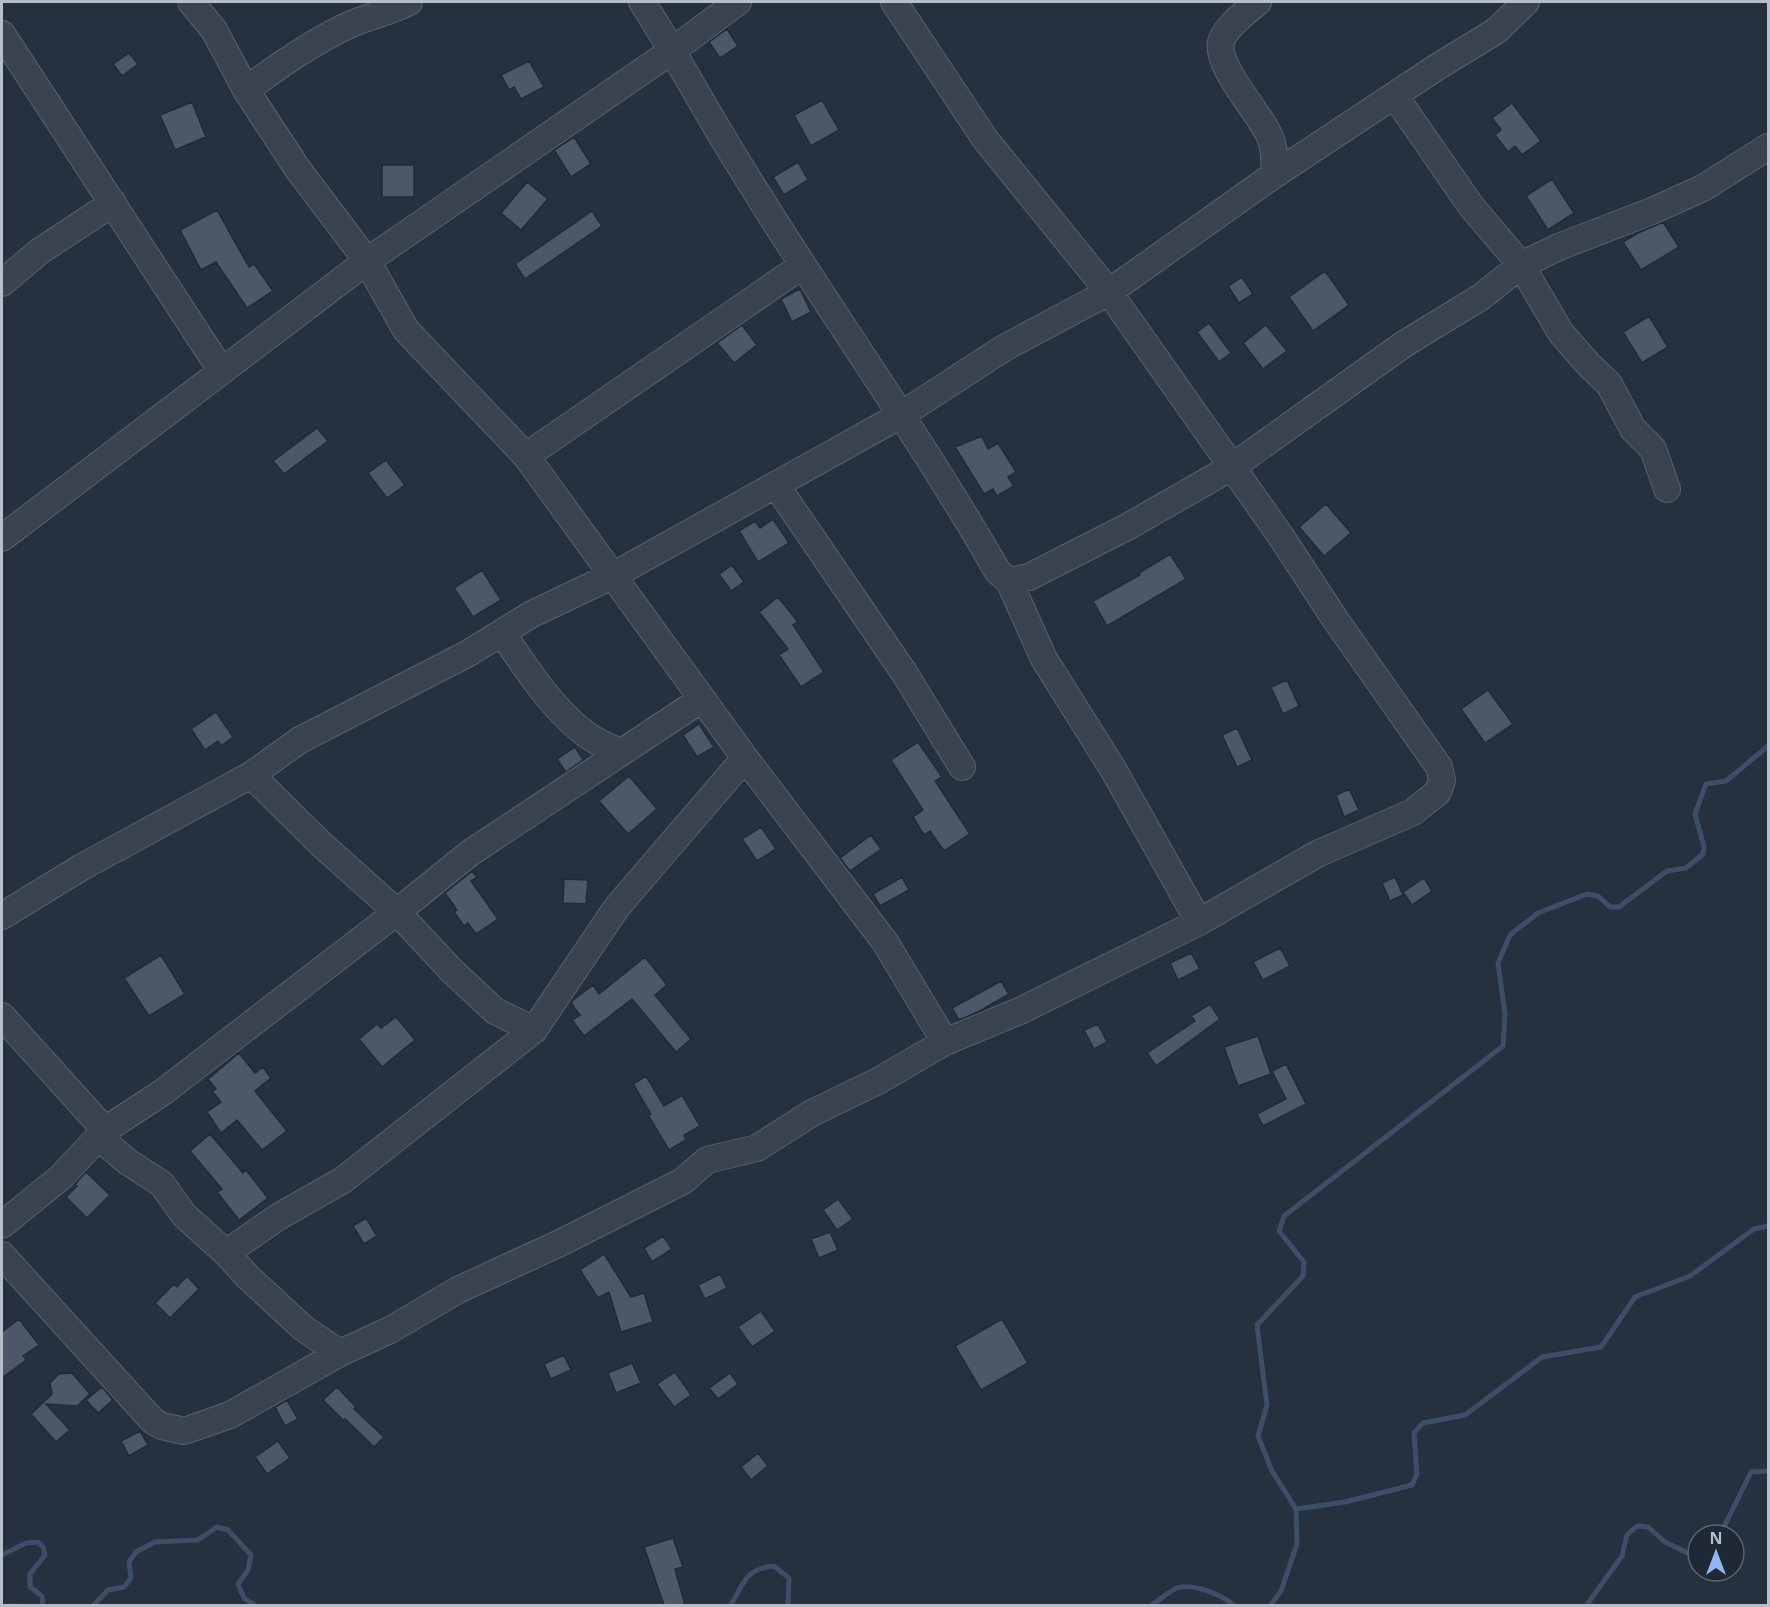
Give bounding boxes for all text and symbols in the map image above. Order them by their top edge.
north arrow [1686,1523,1746,1583]
text: N [1709,1527,1723,1549]

